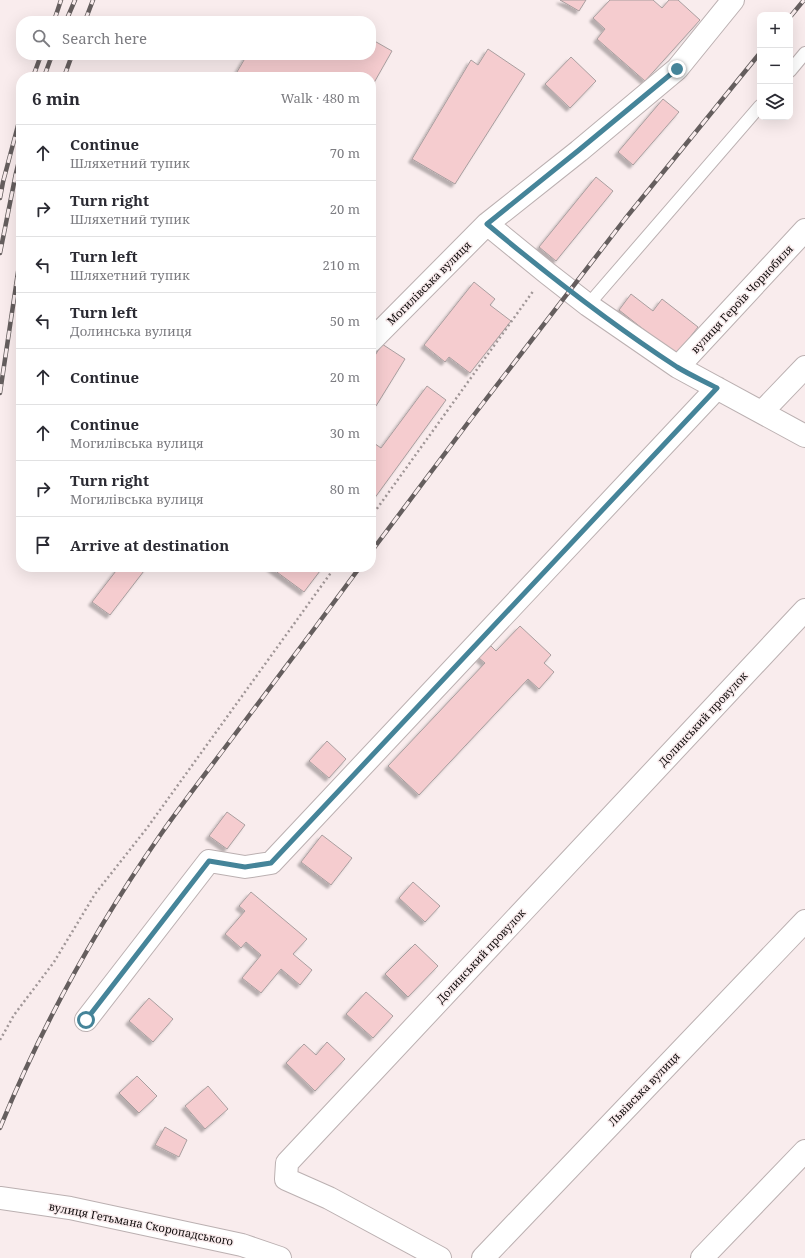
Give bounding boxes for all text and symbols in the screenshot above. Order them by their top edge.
map controls [757,12,793,120]
button: + [757,12,793,48]
search box [16,16,376,60]
icon: search [30,27,52,49]
text: Search here [62,28,147,48]
button: − [757,48,793,84]
route end [668,60,686,78]
button: layers [757,84,793,120]
text: 6 min [32,87,80,110]
text: Walk · 480 m [281,89,360,107]
text: Continue [70,134,139,154]
icon: ahead [32,142,54,164]
text: 70 m [330,144,360,162]
text: Шляхетний тупик [70,154,190,172]
text: Turn right [70,190,149,210]
icon: right [32,198,54,220]
text: 20 m [330,200,360,218]
text: Шляхетний тупик [70,210,190,228]
street label: Могилівська вулиця [383,237,474,328]
street label: вулиця Героїв Чорнобиля [687,241,796,356]
text: Turn left [70,246,138,266]
icon: left [32,254,54,276]
text: 210 m [323,256,360,274]
text: Шляхетний тупик [70,266,190,284]
text: Turn left [70,302,138,322]
icon: left [32,310,54,332]
text: 50 m [330,312,360,330]
text: Долинська вулиця [70,322,192,340]
icon: ahead [32,366,54,388]
text: Continue [70,367,139,387]
text: 20 m [330,368,360,386]
text: Continue [70,414,139,434]
icon: ahead [32,422,54,444]
text: 30 m [330,424,360,442]
text: Могилівська вулиця [70,434,204,452]
text: Turn right [70,470,149,490]
icon: right [32,478,54,500]
text: 80 m [330,480,360,498]
text: Могилівська вулиця [70,490,204,508]
icon: arrive [32,534,54,556]
text: Arrive at destination [70,535,229,555]
street label: Долинський провулок [655,668,751,769]
street label: Долинський провулок [433,905,529,1006]
route start [77,1011,95,1029]
street label: Львівська вулиця [605,1049,683,1129]
street label: вулиця Гетьмана Скоропадського [48,1198,235,1249]

